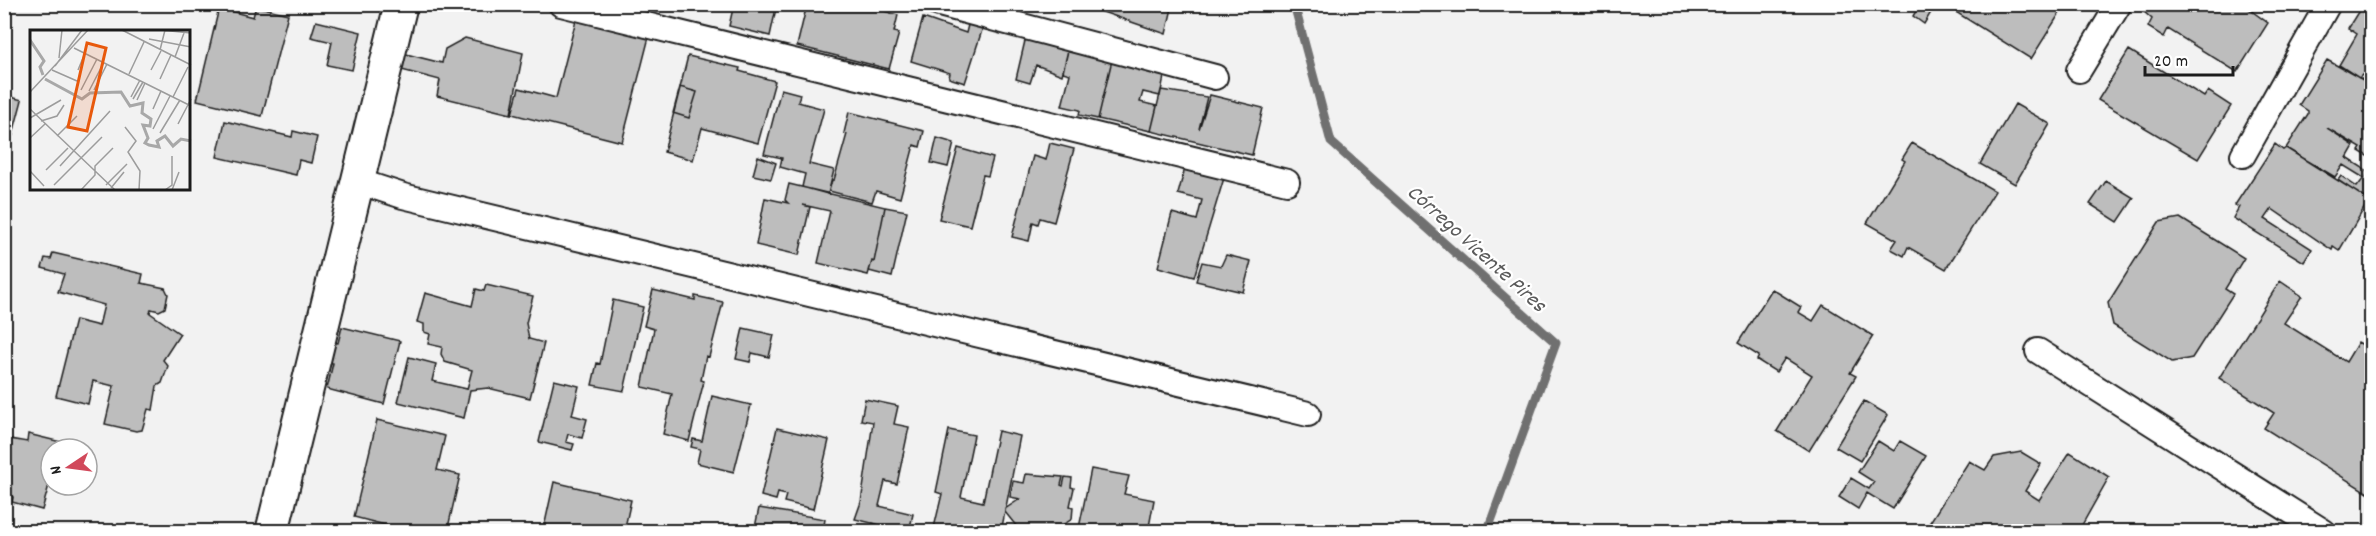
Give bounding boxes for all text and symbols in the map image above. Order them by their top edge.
inset map [30,30,190,190]
scale bar [2145,39,2234,77]
text: 20 m [2154,50,2188,75]
water label: Córrego Vicente Pires [1399,178,1553,321]
north arrow [39,437,99,497]
text: N [45,463,69,476]

